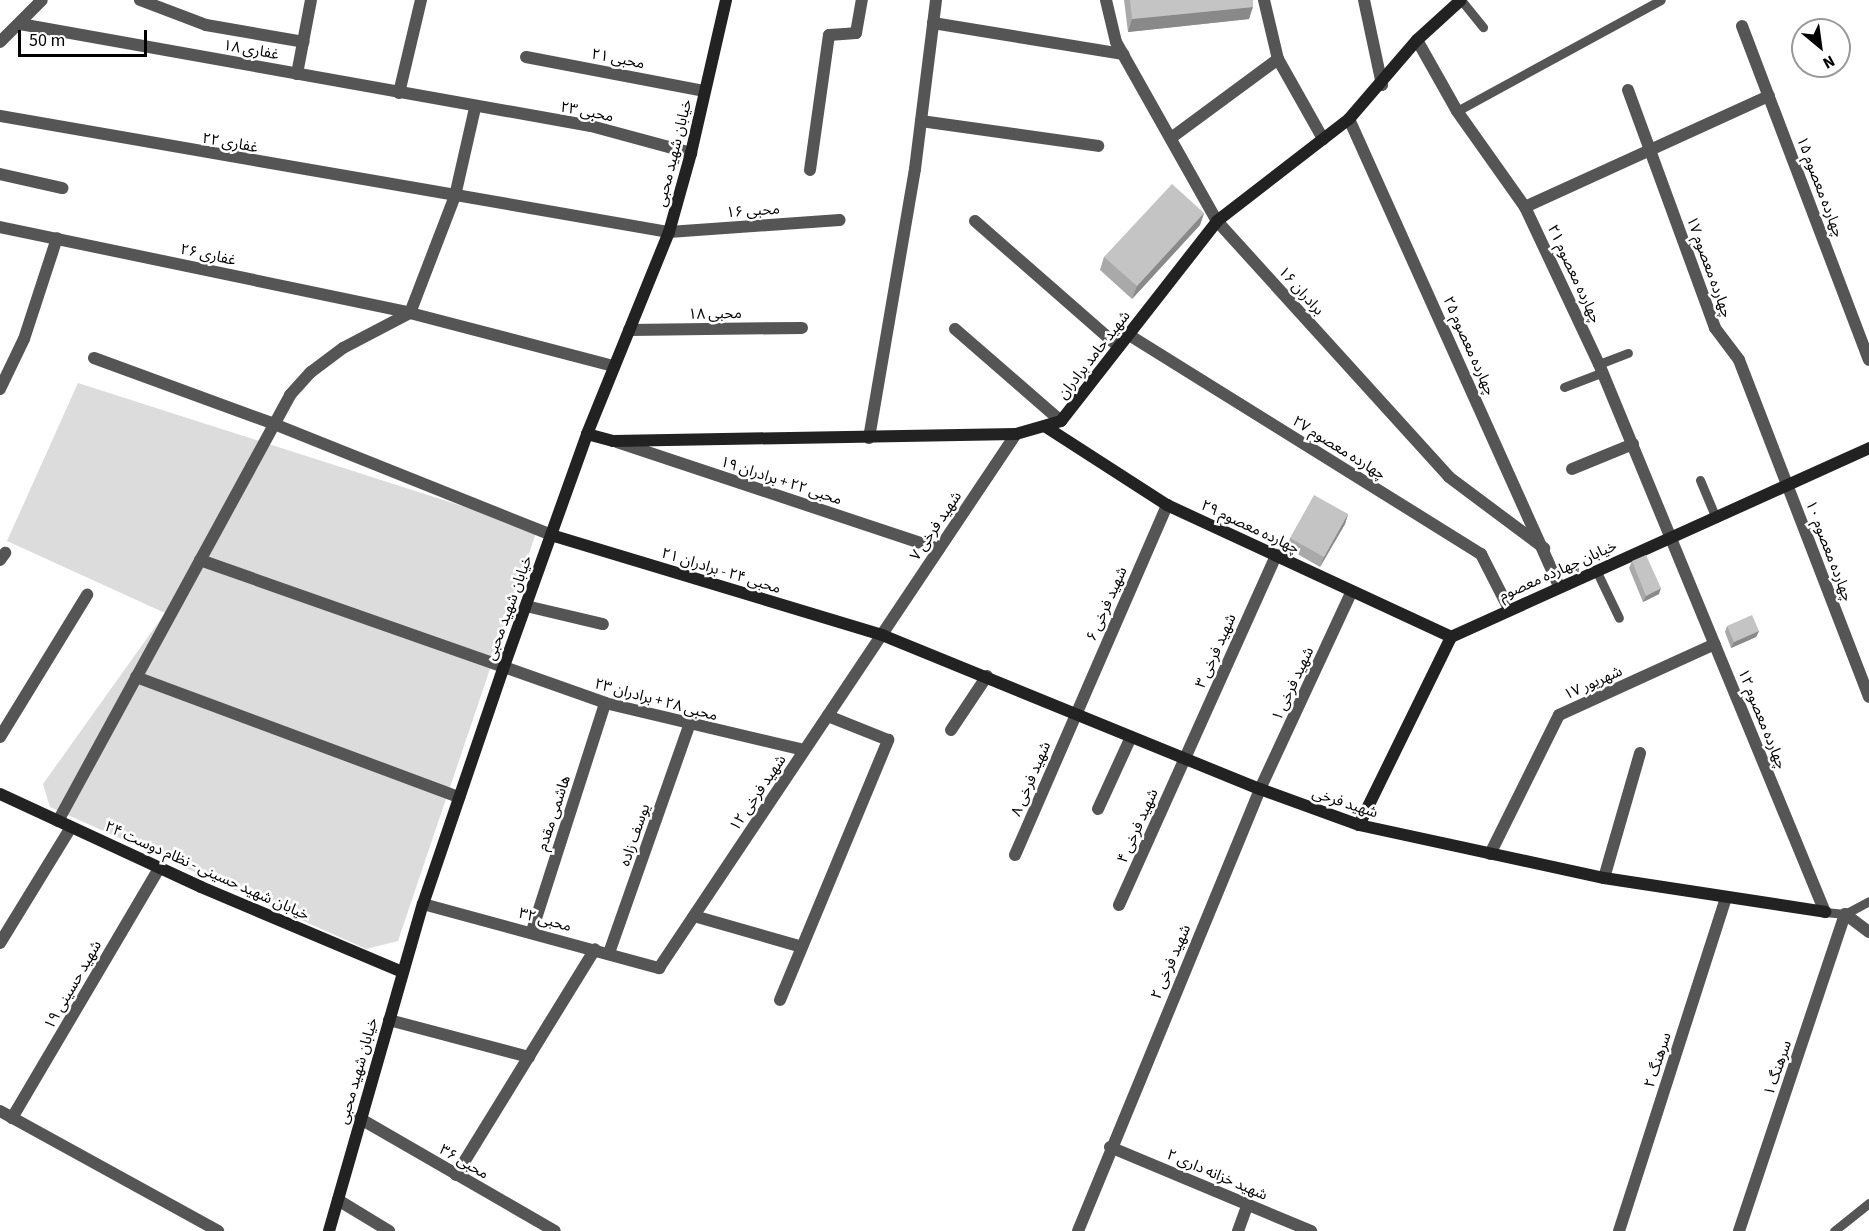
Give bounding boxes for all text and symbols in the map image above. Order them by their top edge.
scale bar [21,18,150,56]
north arrow [1791,18,1851,78]
text: 50 m [29,28,65,53]
street label: غفاری ۱۸ [222,36,280,64]
street label: محبی ۲۱ [590,45,646,73]
text: N [1819,50,1839,74]
street label: خیابان شهید محبی [652,97,696,209]
street label: محبی ۲۳ [559,98,615,126]
street label: غفاری ۲۲ [201,129,259,157]
street label: چهارده معصوم ۱۵ [1793,134,1847,240]
street label: محبی ۱۶ [726,200,780,222]
street label: چهارده معصوم ۱۷ [1682,214,1736,320]
street label: چهارده معصوم ۲۱ [1543,222,1605,326]
street label: غفاری ۲۶ [179,240,237,270]
street label: برادران ۱۶ [1274,263,1328,319]
street label: چهارده معصوم ۲۵ [1439,294,1499,398]
street label: محبی ۱۸ [688,305,742,323]
street label: شهید حامد برادران [1054,307,1134,403]
street label: چهارده معصوم ۲۷ [1289,412,1389,484]
street label: محبی ۲۲ + برادران ۱۹ [718,453,844,509]
street label: شهید فرخی ۷ [906,488,966,564]
street label: چهارده معصوم ۲۹ [1198,496,1302,558]
street label: چهارده معصوم ۱۰ [1802,498,1856,604]
street label: خیابان چهارده معصوم [1496,537,1620,605]
street label: محبی ۲۴ - برادران ۲۱ [659,544,783,598]
street label: خیابان شهید محبی [482,553,536,663]
street label: شهید فرخی ۶ [1083,564,1131,644]
street label: شهید فرخی ۳ [1192,611,1240,691]
street label: شهید فرخی ۱ [1268,644,1318,724]
street label: ۱۷ شهریور [1561,662,1625,704]
street label: چهارده معصوم ۱۲ [1734,666,1790,772]
street label: محبی ۲۸ + برادران ۲۳ [592,675,720,725]
street label: شهید فرخی ۸ [1007,739,1055,819]
street label: شهید فرخی ۱۲ [726,751,790,835]
street label: هاشمی مقدم [533,773,575,853]
street label: شهید فرخی [1310,784,1380,822]
street label: شهید فرخی ۴ [1114,786,1162,866]
street label: یوسف زاده [616,801,654,869]
street label: خیابان شهید حسینی - نظام دوست ۲۴ [102,818,312,924]
street label: محبی ۳۲ [517,904,573,936]
street label: شهید فرخی ۲ [1147,922,1195,1002]
street label: شهید حسینی ۱۹ [40,937,106,1033]
street label: خیابان شهید محبی [334,1016,382,1126]
street label: سرهنگ ۲ [1641,1030,1675,1090]
street label: سرهنگ ۱ [1760,1038,1796,1098]
street label: محبی ۳۶ [436,1141,492,1183]
street label: شهید خزانه داری ۲ [1164,1146,1270,1204]

